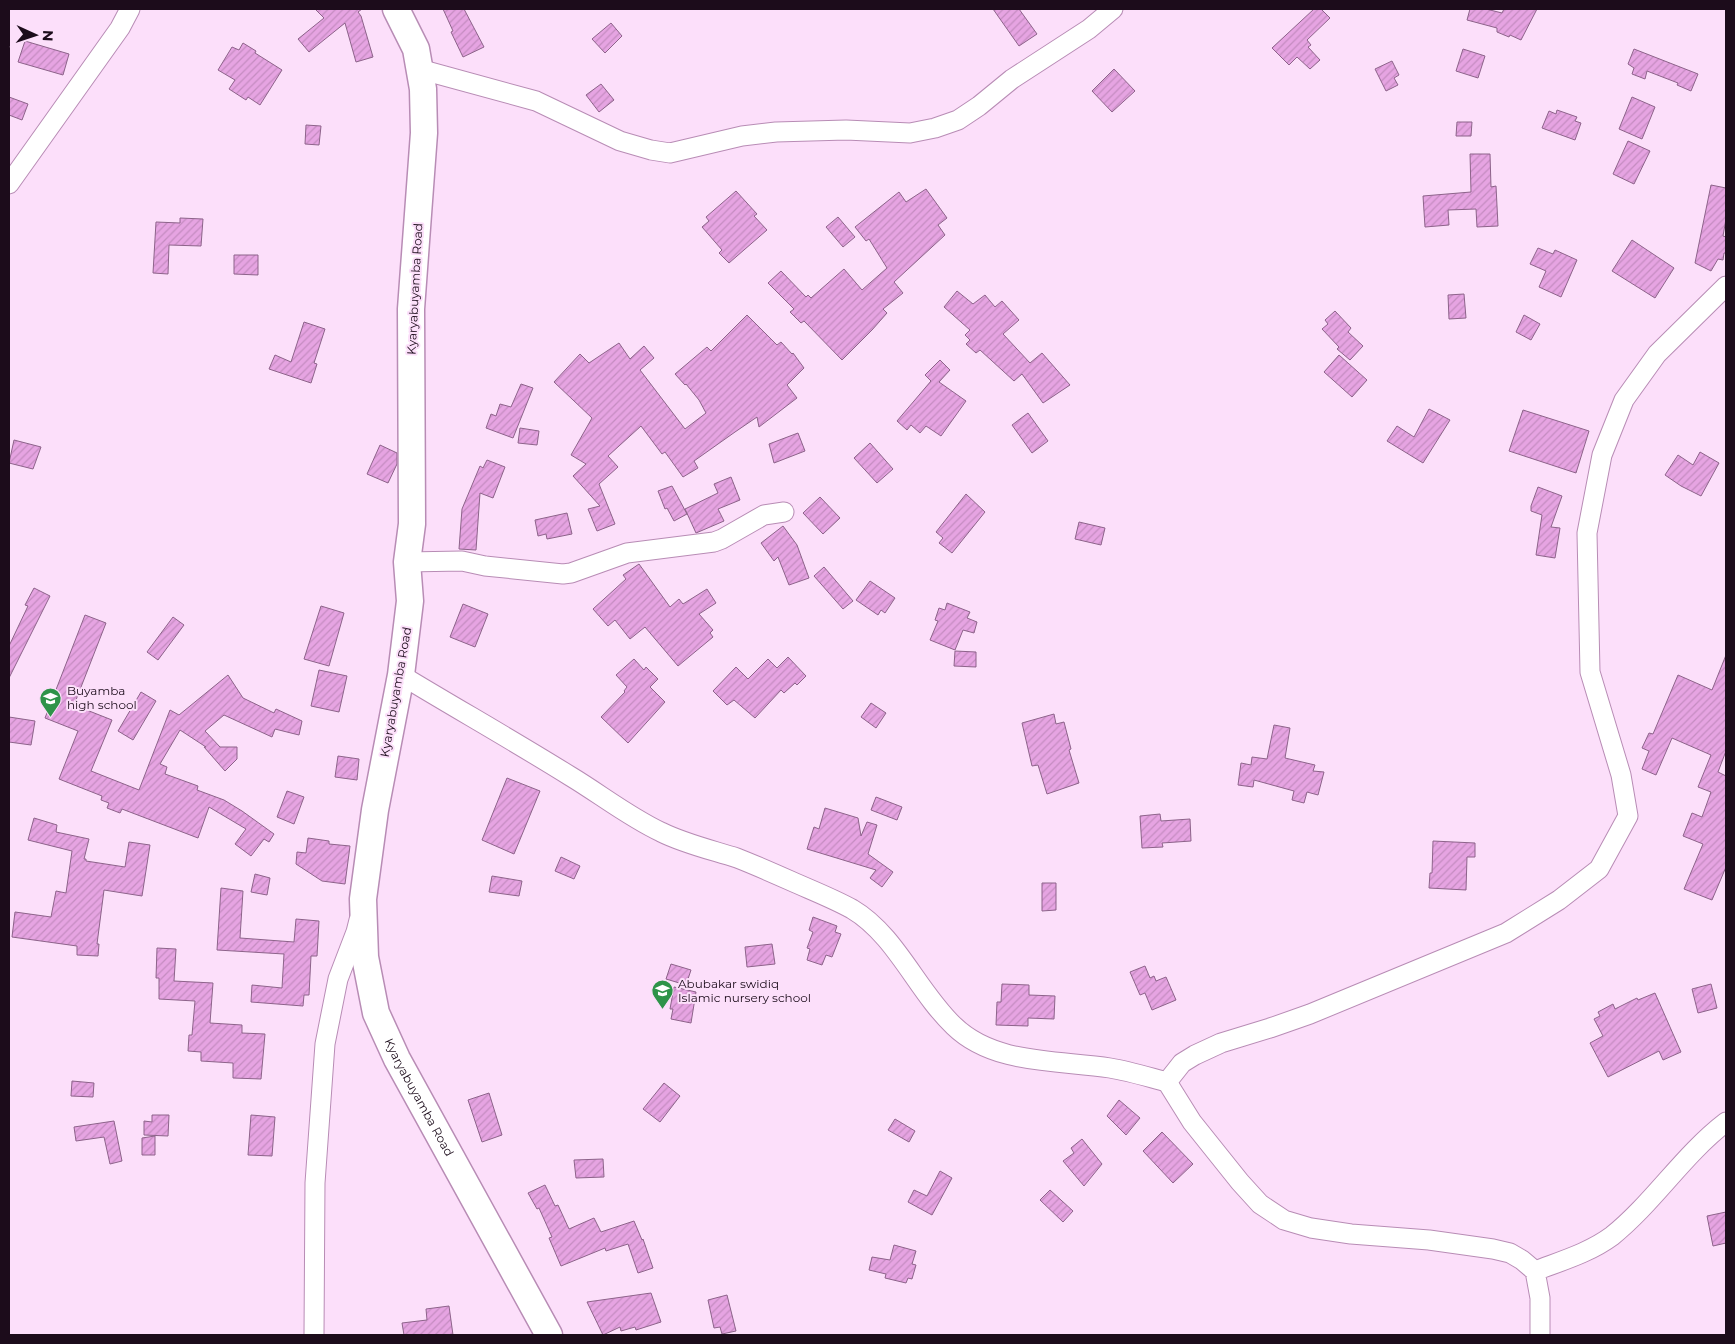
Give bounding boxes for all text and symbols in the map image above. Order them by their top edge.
north arrow [10,10,60,60]
text: N [39,30,57,42]
street label: Kyaryabuyamba Road [404,223,425,355]
street label: Kyaryabuyamba Road [377,626,414,758]
place label: Buyamba high school [67,683,137,712]
school or university icon: Buyamba high school [39,686,63,717]
place label: Abubakar swidiq Islamic nursery school [678,976,811,1005]
school or university icon: Abubakar swidiq Islamic nursery school [650,979,674,1010]
street label: Kyaryabuyamba Road [382,1036,457,1159]

